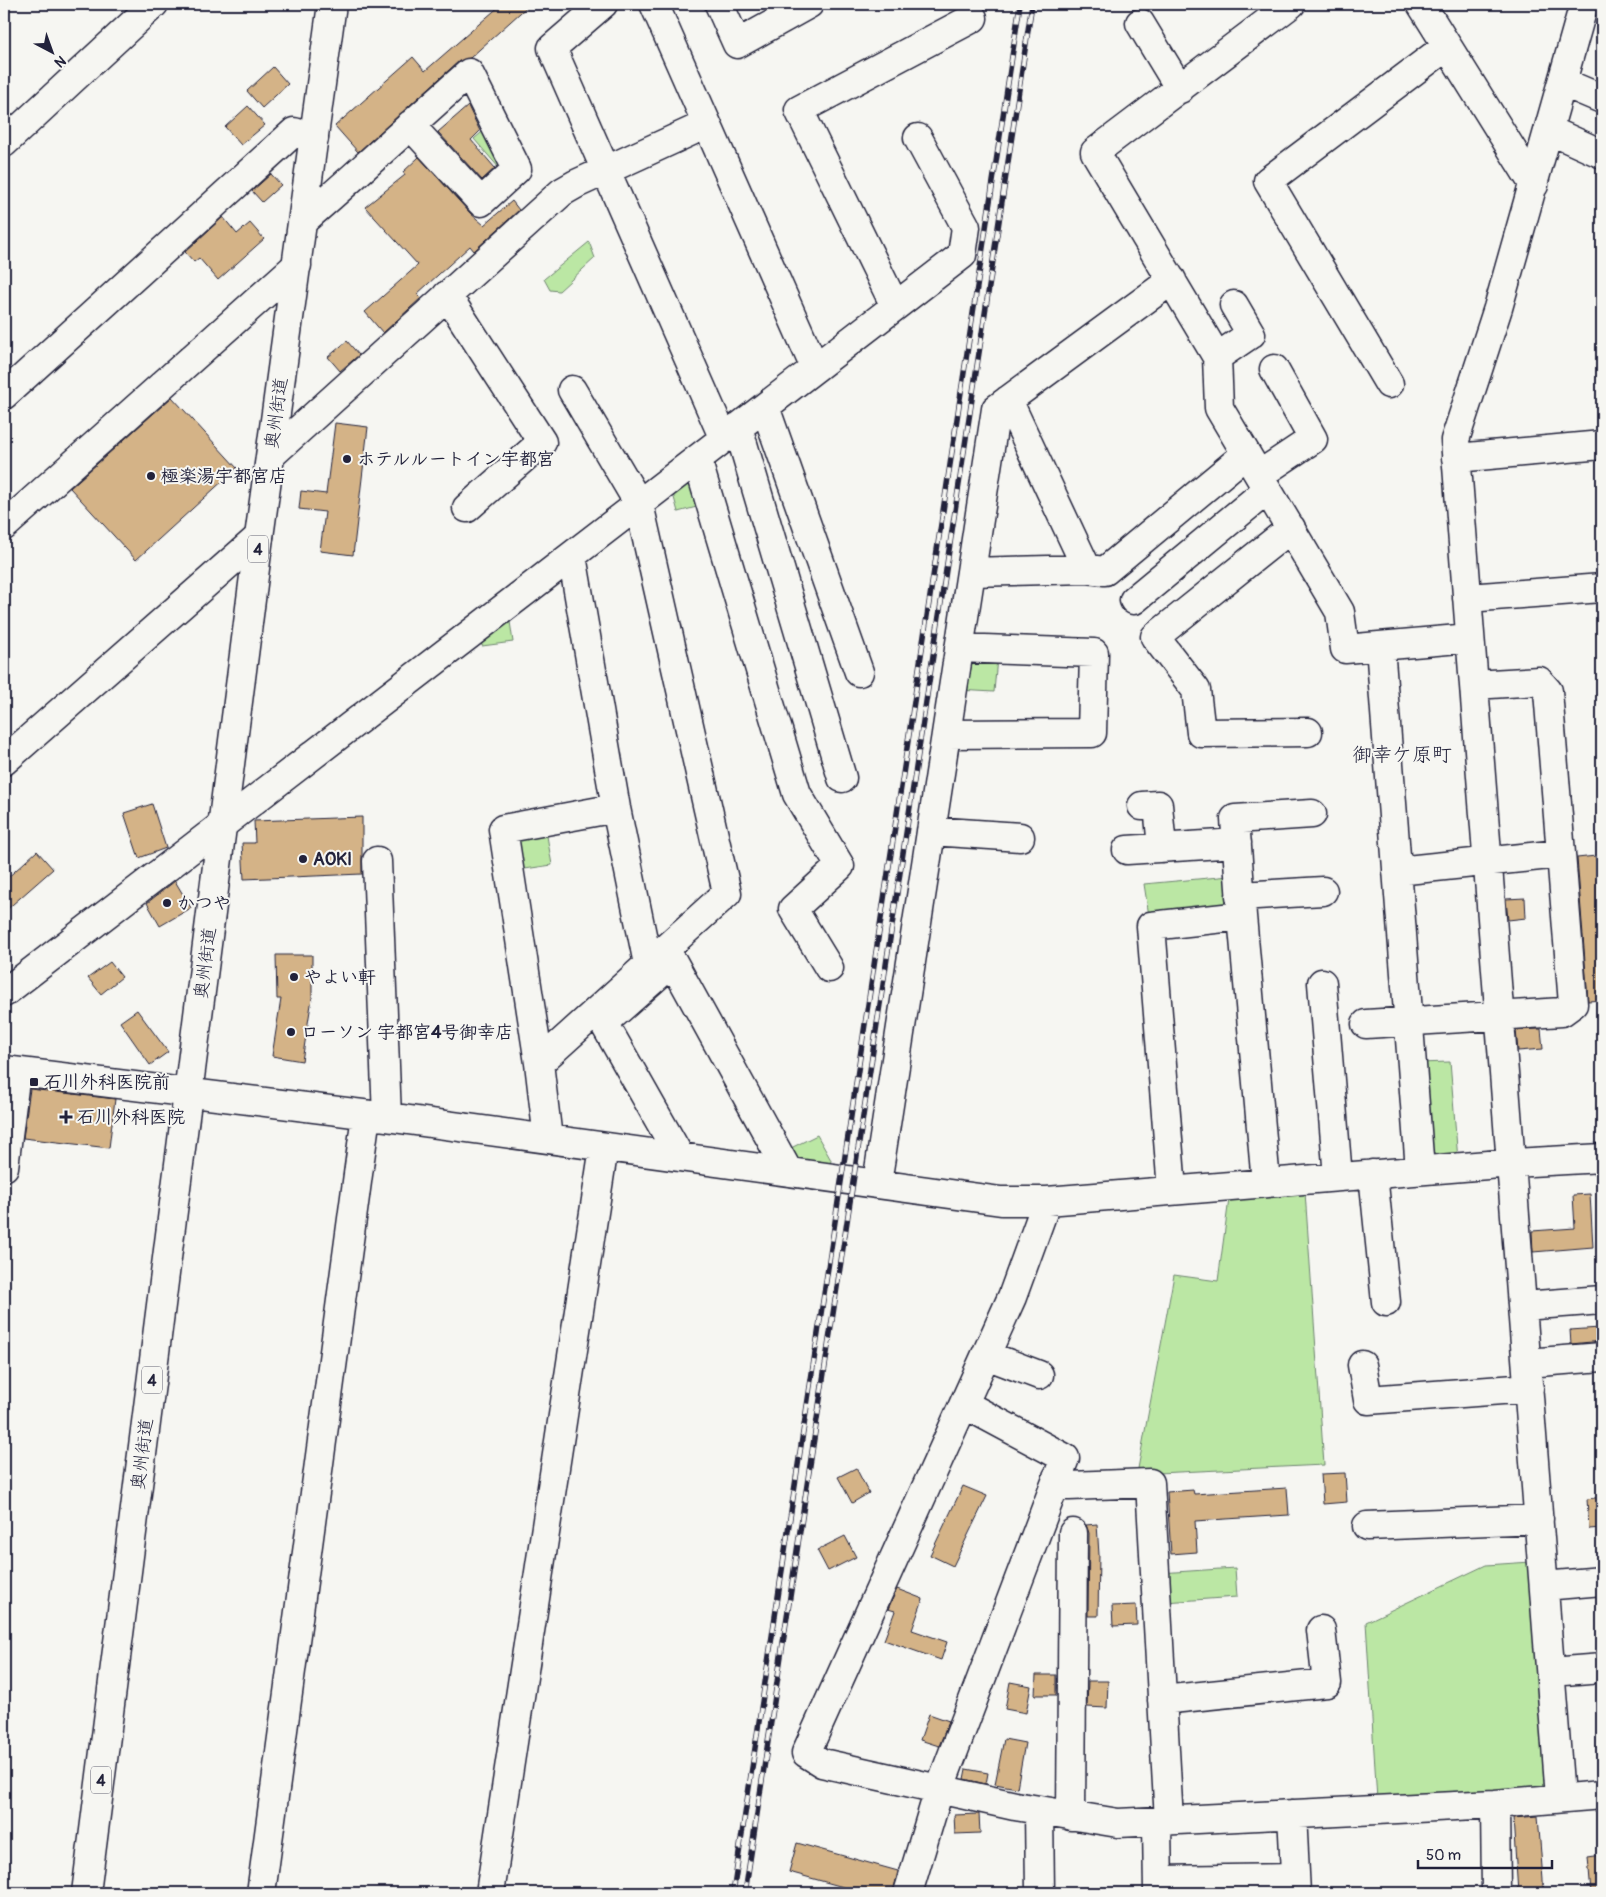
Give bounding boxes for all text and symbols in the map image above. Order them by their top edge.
north arrow [28,28,78,78]
text: N [51,52,69,71]
street label: 奥州街道 [260,376,293,450]
place label: ホテルルートイン宇都宮 [357,448,555,471]
marker: ホテルルートイン宇都宮 [341,453,353,465]
place label: 極楽湯宇都宮店 [161,465,287,488]
marker: 極楽湯宇都宮店 [145,470,157,482]
road number: 4 [248,536,268,562]
district label: 御幸ケ原町 [1352,742,1452,767]
place label: AOKI [313,848,352,871]
marker: AOKI [297,853,309,865]
place label: かつや [177,892,231,915]
marker: かつや [161,897,173,909]
street label: 奥州街道 [190,926,221,1000]
place label: やよい軒 [304,966,376,989]
marker: やよい軒 [288,971,300,983]
place label: ローソン 宇都宮4号御幸店 [301,1021,513,1044]
marker: ローソン 宇都宮4号御幸店 [285,1026,297,1038]
place label: 石川外科医院前 [44,1071,170,1094]
marker: 石川外科医院前 [28,1076,40,1088]
place label: 石川外科医院 [77,1106,185,1129]
marker: 石川外科医院 [59,1110,73,1124]
road number: 4 [142,1366,162,1394]
street label: 奥州街道 [127,1417,158,1491]
road number: 4 [91,1766,111,1794]
scale bar [1418,1837,1552,1869]
text: 50 m [1426,1846,1461,1865]

